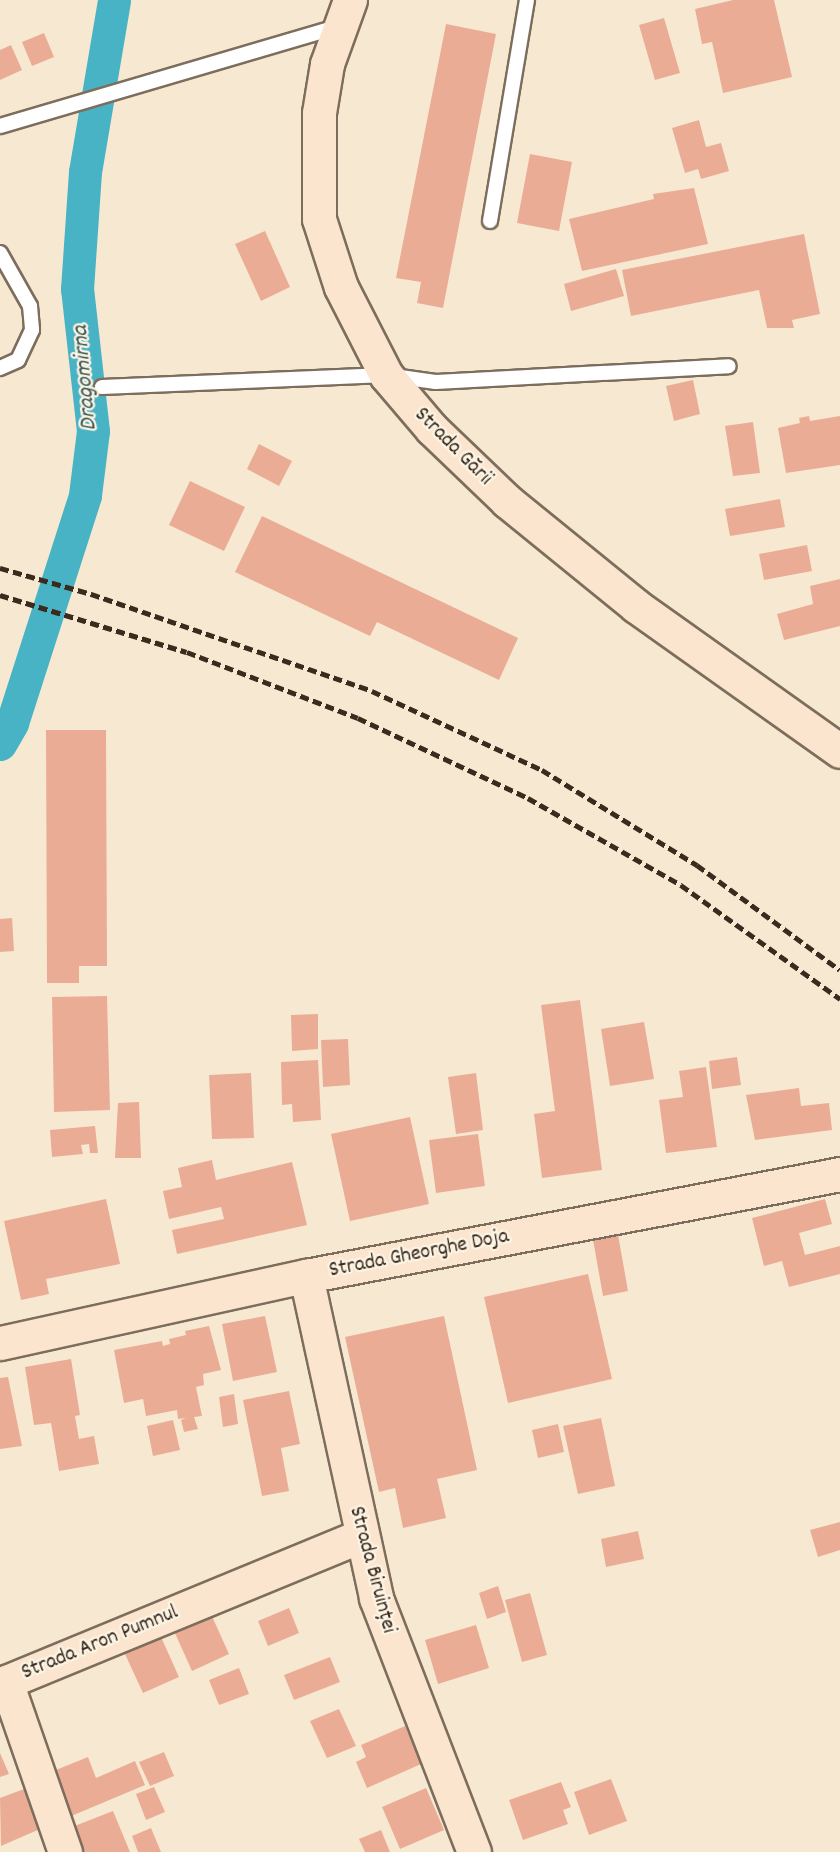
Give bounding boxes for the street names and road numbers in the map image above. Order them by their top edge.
street label: Strada Gării [408,402,498,492]
street label: Strada Gheorghe Doja [327,1224,511,1284]
street label: Strada Biruinței [342,1504,402,1636]
street label: Strada Aron Pumnul [18,1600,182,1686]

